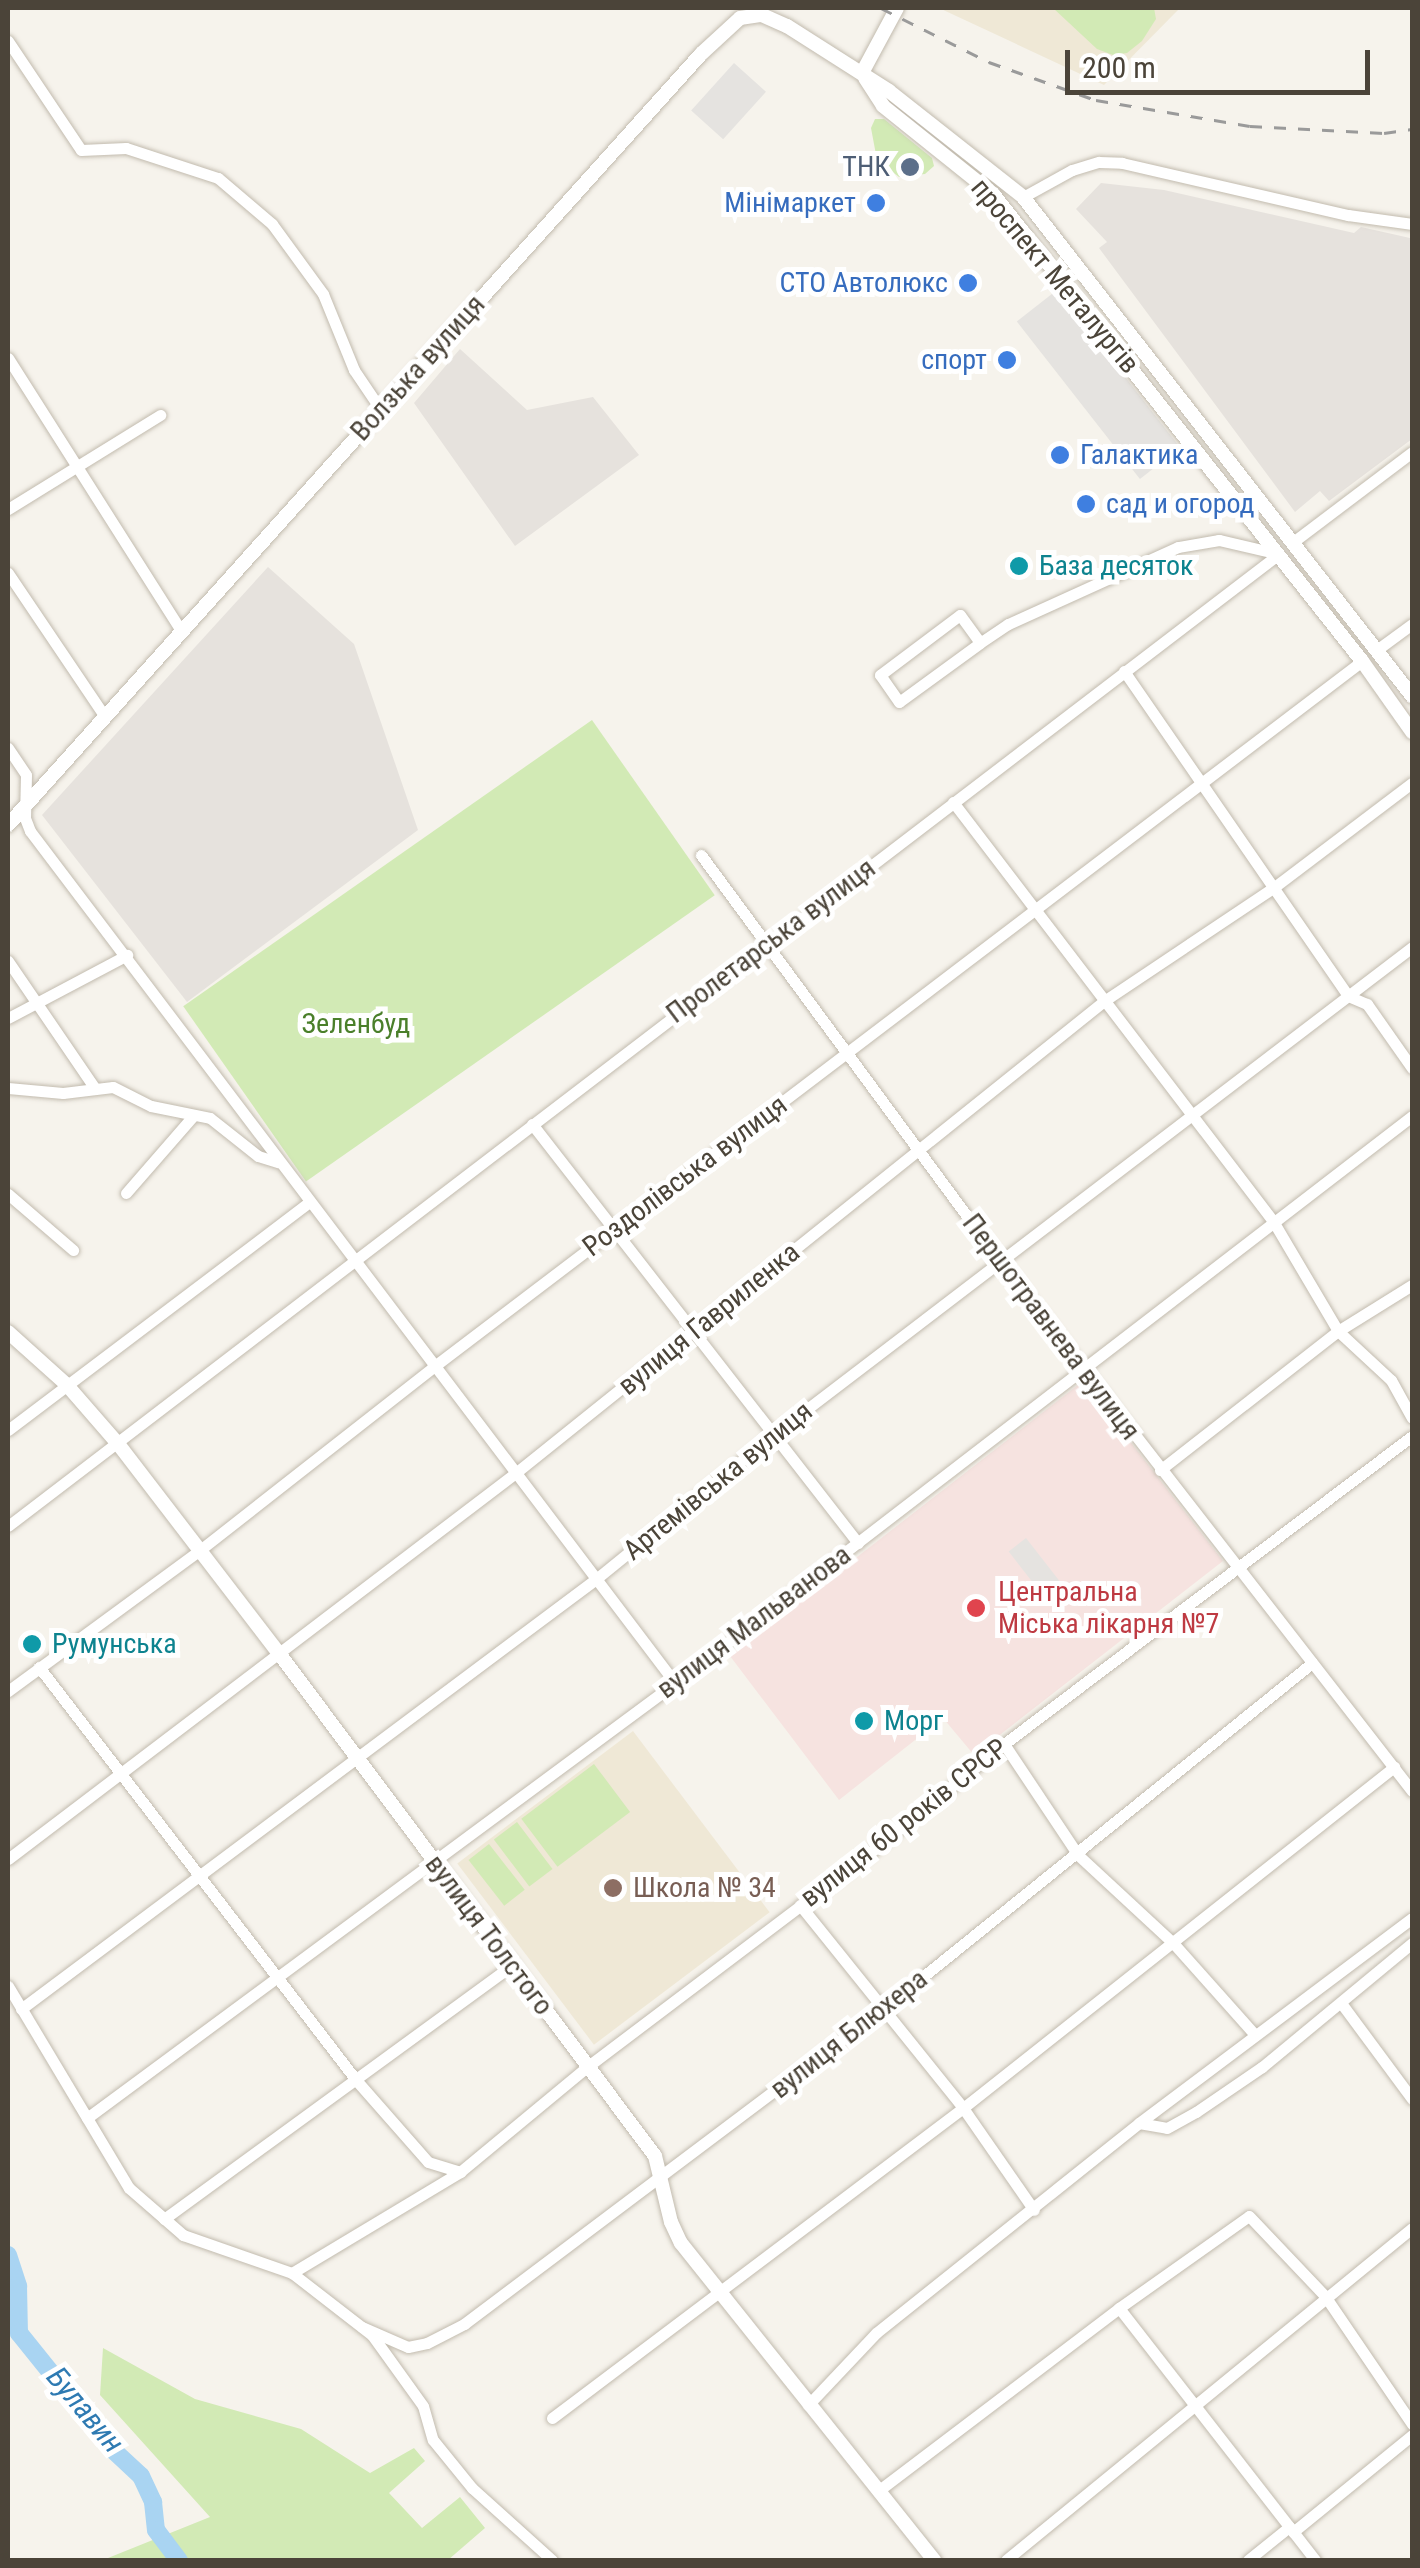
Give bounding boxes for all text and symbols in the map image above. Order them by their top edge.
scale bar [1070,30,1375,92]
text: 200 m [1082,50,1156,85]
place label: ТНК [842,150,890,184]
marker: ТНК [899,156,921,178]
street label: проспект Металургів [964,172,1146,380]
place label: Мінімаркет [724,186,856,220]
marker: Мінімаркет [865,192,887,214]
place label: СТО Автолюкс [780,266,948,300]
marker: СТО Автолюкс [957,272,979,294]
street label: Волзька вулиця [344,288,492,448]
place label: спорт [921,343,987,377]
marker: спорт [996,349,1018,371]
place label: Галактика [1080,438,1198,472]
marker: Галактика [1049,444,1071,466]
place label: сад и огород [1106,487,1255,521]
marker: сад и огород [1075,493,1097,515]
place label: База десяток [1039,549,1194,583]
marker: База десяток [1008,555,1030,577]
street label: Пролетарська вулиця [660,852,882,1030]
park label: Зеленбуд [302,1007,410,1041]
street label: Роздолівська вулиця [576,1088,794,1264]
street label: Першотравнева вулиця [955,1207,1147,1447]
street label: вулиця Гавриленка [612,1236,806,1402]
street label: Артемівська вулиця [617,1395,819,1567]
street label: вулиця Мальванова [650,1538,858,1706]
place label: Центральна Міська лікарня №7 [998,1575,1219,1641]
marker: Центральна Міська лікарня №7 [963,1595,989,1621]
place label: Румунська [52,1627,177,1661]
marker: Румунська [21,1633,43,1655]
place label: Морг [884,1704,943,1738]
marker: Морг [853,1710,875,1732]
street label: вулиця 60 років СРСР [794,1732,1014,1914]
street label: вулиця Толстого [418,1848,560,2022]
place label: Школа № 34 [633,1871,776,1905]
marker: Школа № 34 [602,1877,624,1899]
street label: вулиця Блюхера [764,1962,934,2106]
water label: Булавин [39,2360,131,2460]

